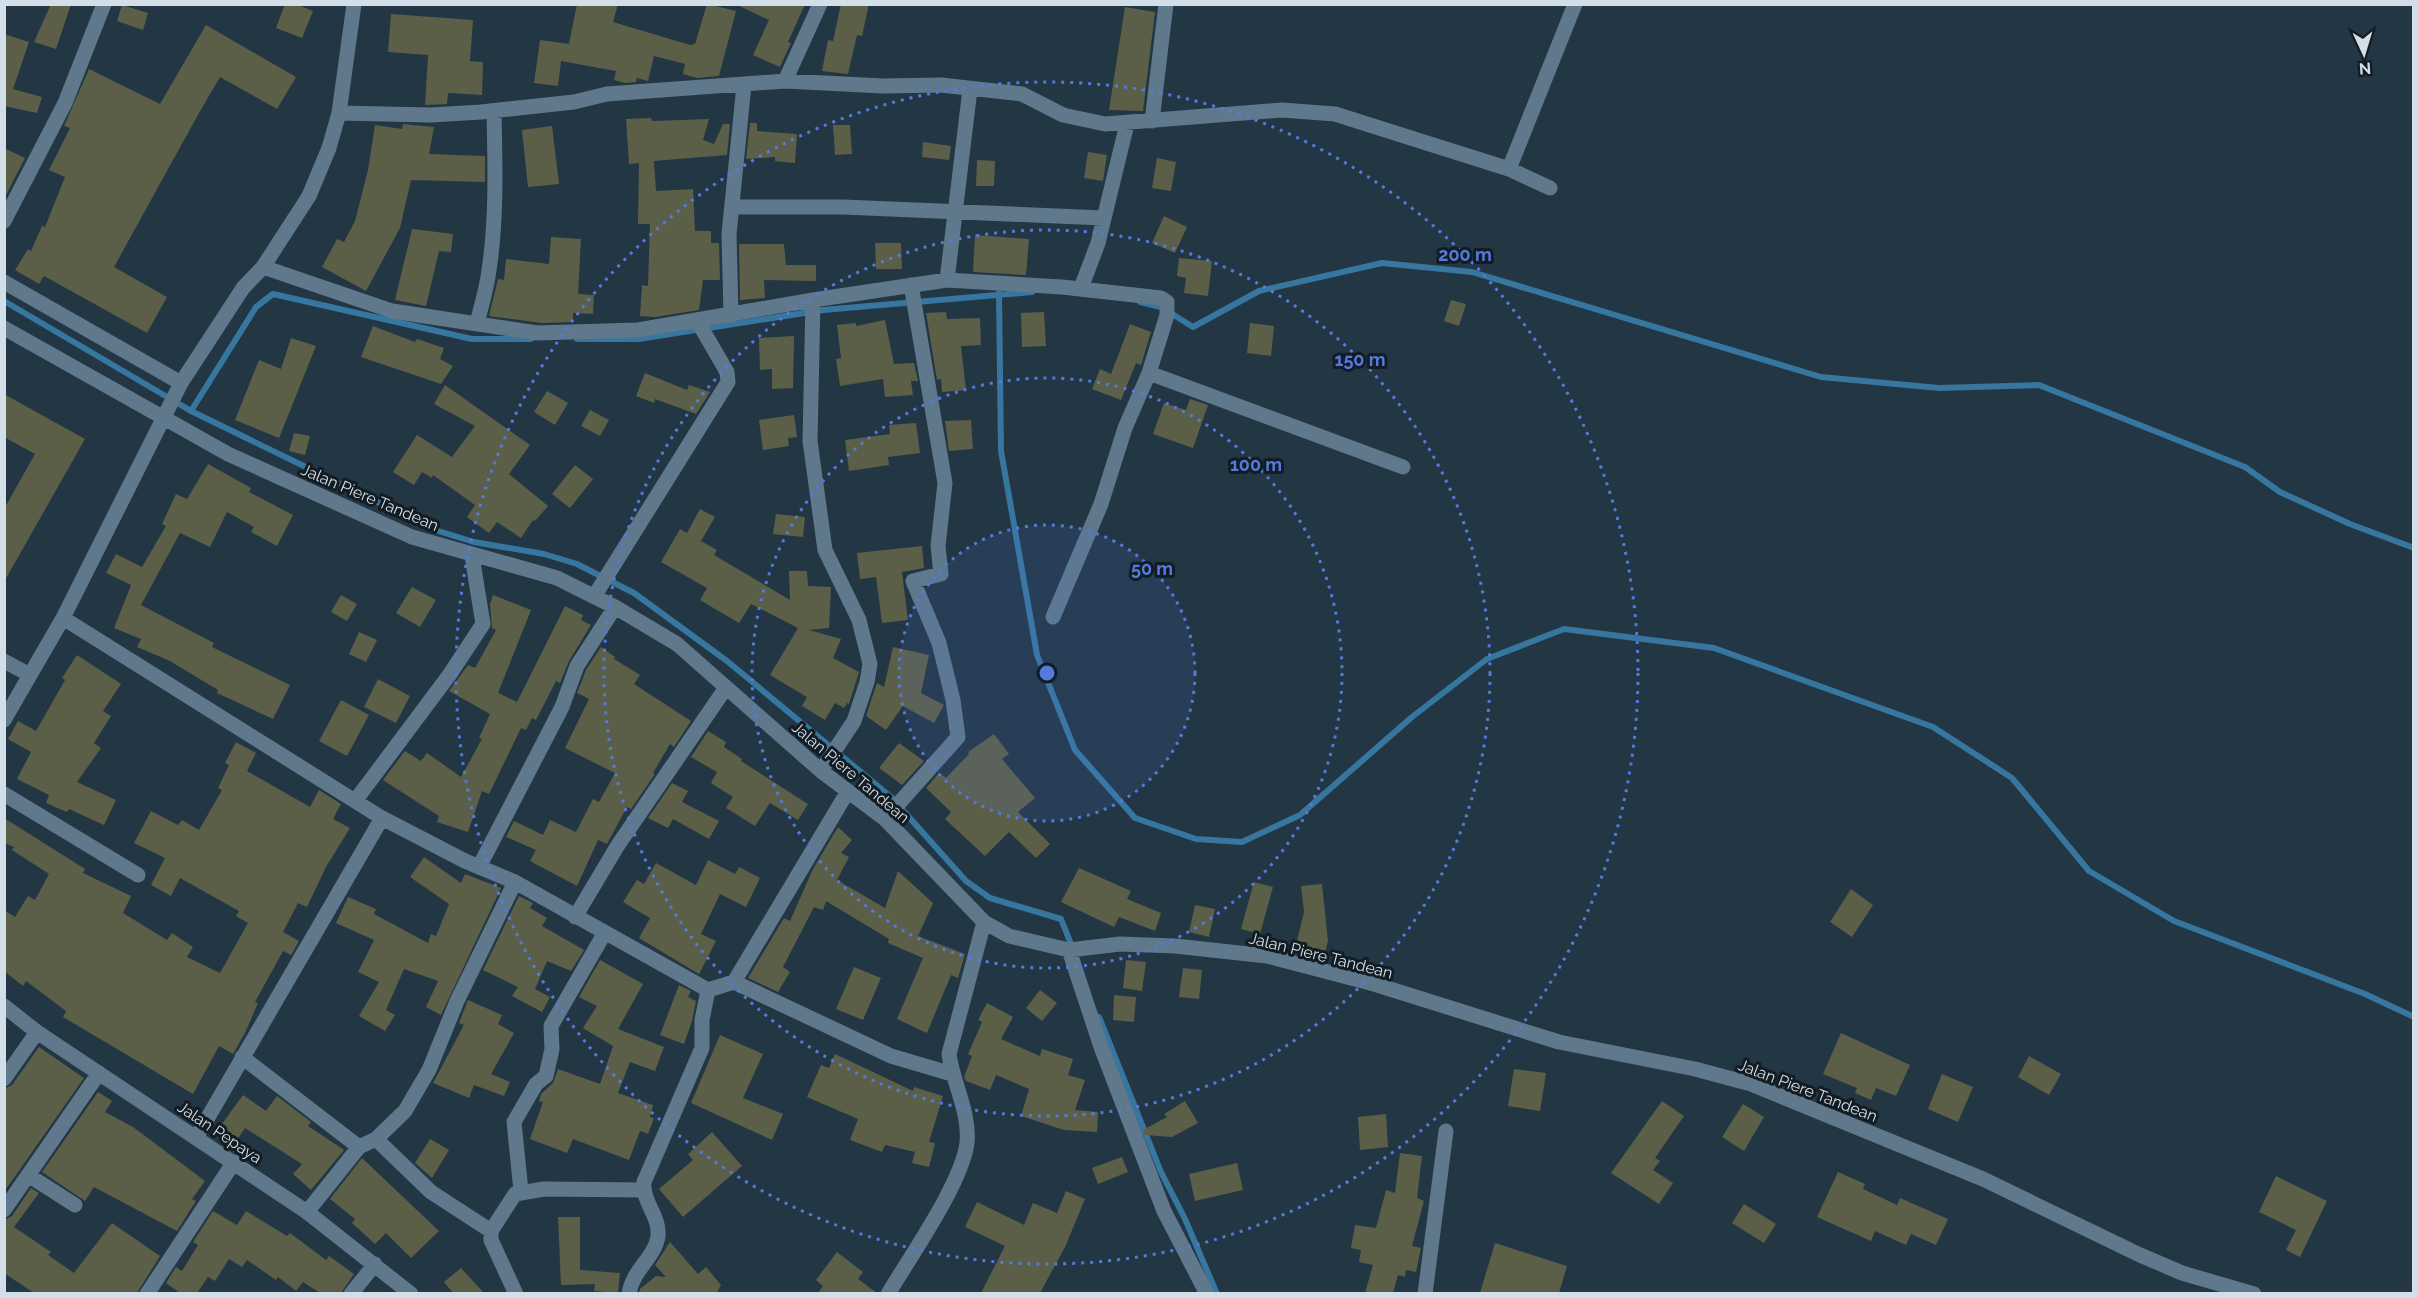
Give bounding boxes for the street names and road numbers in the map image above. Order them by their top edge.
street label: Jalan Piere Tandean [298,460,441,535]
street label: Jalan Piere Tandean [788,718,913,827]
street label: Jalan Piere Tandean [1247,928,1395,983]
street label: Jalan Piere Tandean [1736,1055,1880,1126]
street label: Jalan Pepaya [174,1097,265,1168]

